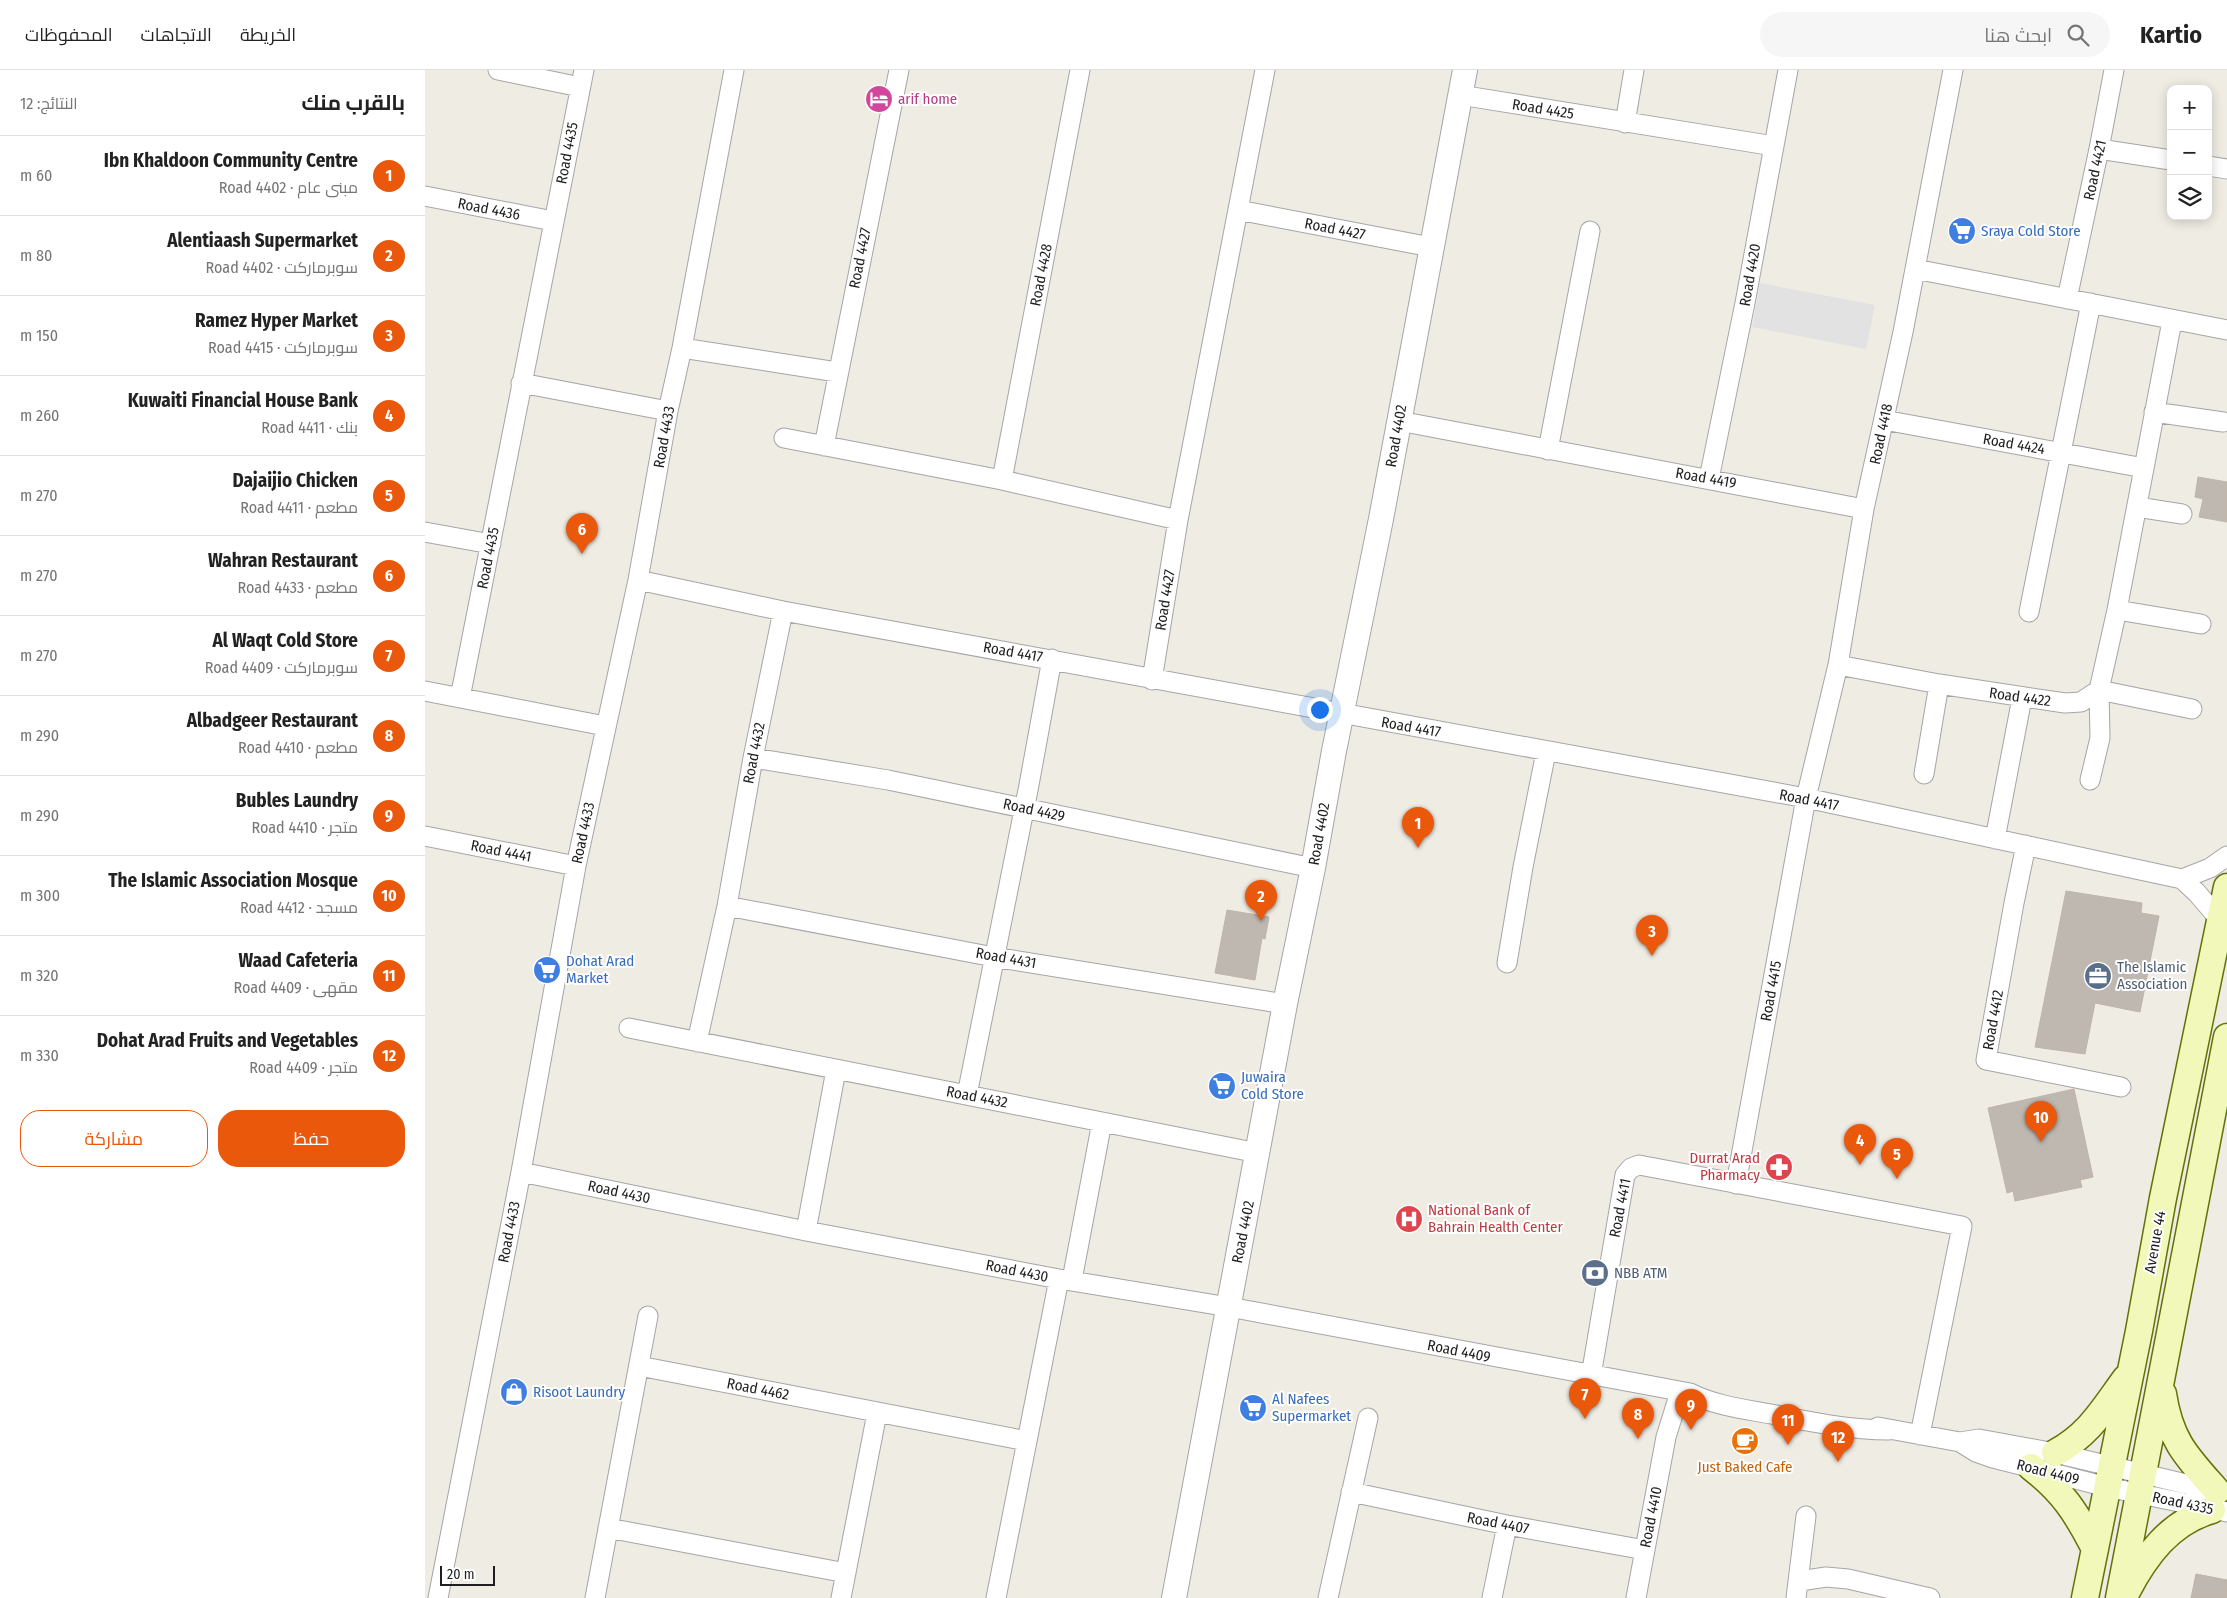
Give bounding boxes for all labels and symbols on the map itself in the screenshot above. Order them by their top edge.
hotel icon: arif home [864,84,894,114]
place label: arif home [898,90,957,108]
street label: Road 4425 [1511,95,1575,123]
street label: Road 4435 [552,120,582,185]
street label: Road 4421 [2080,138,2110,202]
street label: Road 4436 [456,194,522,224]
street label: Road 4427 [1303,214,1367,244]
supermarket icon: Sraya Cold Store [1947,216,1977,246]
place label: Sraya Cold Store [1981,222,2081,240]
street label: Road 4427 [845,226,875,290]
street label: Road 4428 [1026,242,1056,308]
street label: Road 4420 [1736,242,1764,308]
street label: Road 4418 [1866,402,1896,466]
street label: Road 4402 [1382,403,1410,469]
street label: Road 4433 [650,404,678,469]
street label: Road 4424 [1982,430,2046,458]
street label: Road 4419 [1674,464,1738,492]
pin: 6 [566,513,598,554]
street label: Road 4435 [473,525,503,590]
street label: Road 4427 [1151,568,1179,632]
street label: Road 4417 [982,638,1044,666]
street label: Road 4422 [1988,684,2052,710]
your location [1307,697,1333,723]
street label: Road 4417 [1380,713,1442,741]
street label: Road 4432 [739,720,769,785]
street label: Road 4417 [1778,785,1840,815]
street label: Road 4429 [1001,795,1067,825]
street label: Road 4433 [568,800,598,865]
street label: Road 4402 [1305,801,1333,867]
pin: 1 [1402,807,1434,848]
street label: Road 4441 [469,836,533,866]
pin: 2 [1245,880,1277,921]
pin: 3 [1636,915,1668,956]
street label: Road 4431 [974,944,1038,972]
place label: Dohat Arad Market [566,952,634,987]
supermarket icon: Dohat Arad Market [532,955,562,985]
place label: The Islamic Association [2117,958,2187,993]
street label: Road 4415 [1757,959,1785,1023]
office icon: The Islamic Association [2083,961,2113,991]
street label: Road 4412 [1979,988,2007,1051]
place label: Juwaira Cold Store [1241,1068,1304,1103]
supermarket icon: Juwaira Cold Store [1207,1071,1237,1101]
street label: Road 4432 [945,1082,1010,1112]
pin: 10 [2025,1101,2057,1142]
pin: 4 [1844,1124,1876,1165]
pin: 5 [1881,1138,1913,1179]
place label: Durrat Arad Pharmacy [1690,1149,1760,1184]
pharmacy icon: Durrat Arad Pharmacy [1764,1152,1794,1182]
street label: Road 4430 [586,1177,652,1207]
street label: Road 4411 [1605,1177,1635,1239]
street label: Road 4433 [494,1199,524,1264]
street label: Road 4402 [1228,1199,1258,1265]
place label: National Bank of Bahrain Health Center [1428,1201,1563,1236]
hospital icon: National Bank of Bahrain Health Center [1394,1204,1424,1234]
street label: Avenue 44 [2141,1209,2169,1275]
street label: Road 4430 [984,1256,1050,1286]
bank icon: NBB ATM [1580,1258,1610,1288]
place label: NBB ATM [1614,1264,1668,1282]
street label: Road 4409 [1426,1336,1492,1366]
street label: Road 4462 [725,1374,791,1404]
shop icon: Risoot Laundry [499,1377,529,1407]
pin: 7 [1569,1378,1601,1419]
place label: Risoot Laundry [533,1383,625,1401]
pin: 9 [1675,1389,1707,1430]
place label: Al Nafees Supermarket [1272,1390,1351,1425]
supermarket icon: Al Nafees Supermarket [1238,1393,1268,1423]
pin: 8 [1622,1398,1654,1439]
pin: 11 [1772,1404,1804,1445]
pin: 12 [1822,1421,1854,1462]
cafe icon: Just Baked Cafe [1730,1426,1760,1456]
street label: Road 4409 [2015,1456,2081,1488]
place label: Just Baked Cafe [1698,1458,1792,1476]
street label: Road 4410 [1636,1485,1666,1549]
street label: Road 4335 [2151,1488,2215,1518]
street label: Road 4407 [1465,1508,1531,1538]
scale bar [440,1563,495,1586]

